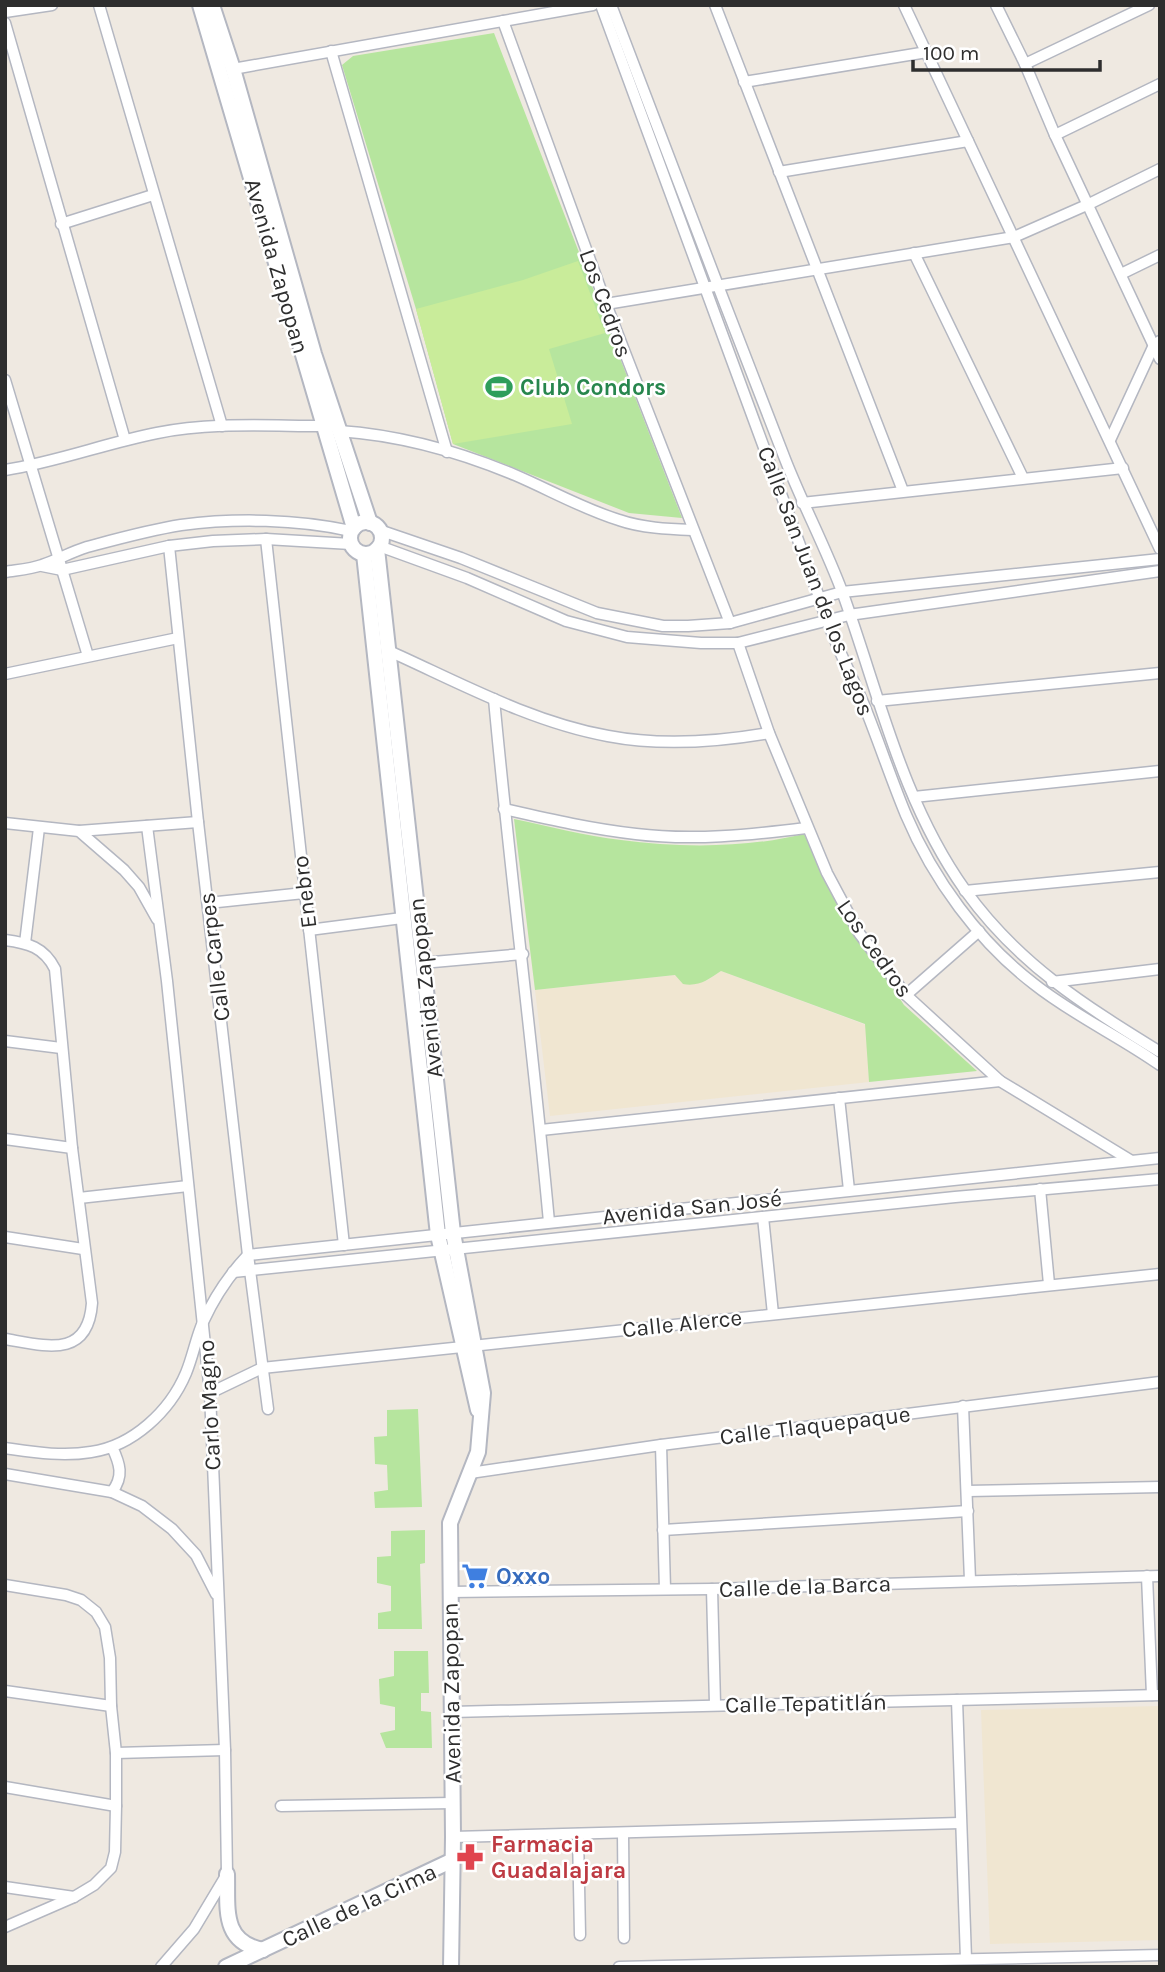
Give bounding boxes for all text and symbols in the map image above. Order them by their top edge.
scale bar [913,28,1100,72]
text: 100 m [923,41,980,65]
street label: Avenida Zapopan [239,176,314,357]
street label: Los Cedros [573,245,638,361]
sports icon: Club Condors [484,372,514,402]
place label: Club Condors [520,374,666,401]
street label: Calle San Juan de los Lagos [752,443,879,720]
street label: Enebro [287,854,322,930]
street label: Calle Carpes [193,891,236,1023]
street label: Los Cedros [831,894,918,1002]
street label: Avenida Zapopan [403,897,448,1079]
street label: Avenida San José [601,1185,783,1230]
street label: Calle Alerce [621,1304,743,1343]
street label: Carlo Magno [193,1339,226,1471]
street label: Calle Tlaquepaque [718,1400,912,1451]
supermarket icon: Oxxo [460,1561,490,1591]
place label: Oxxo [496,1563,550,1590]
street label: Calle de la Barca [719,1570,892,1603]
street label: Avenida Zapopan [436,1602,467,1784]
street label: Calle Tepatitlán [725,1689,887,1718]
place label: Farmacia Guadalajara [491,1831,626,1884]
pharmacy icon: Farmacia Guadalajara [455,1842,485,1872]
street label: Calle de la Cima [278,1858,441,1953]

